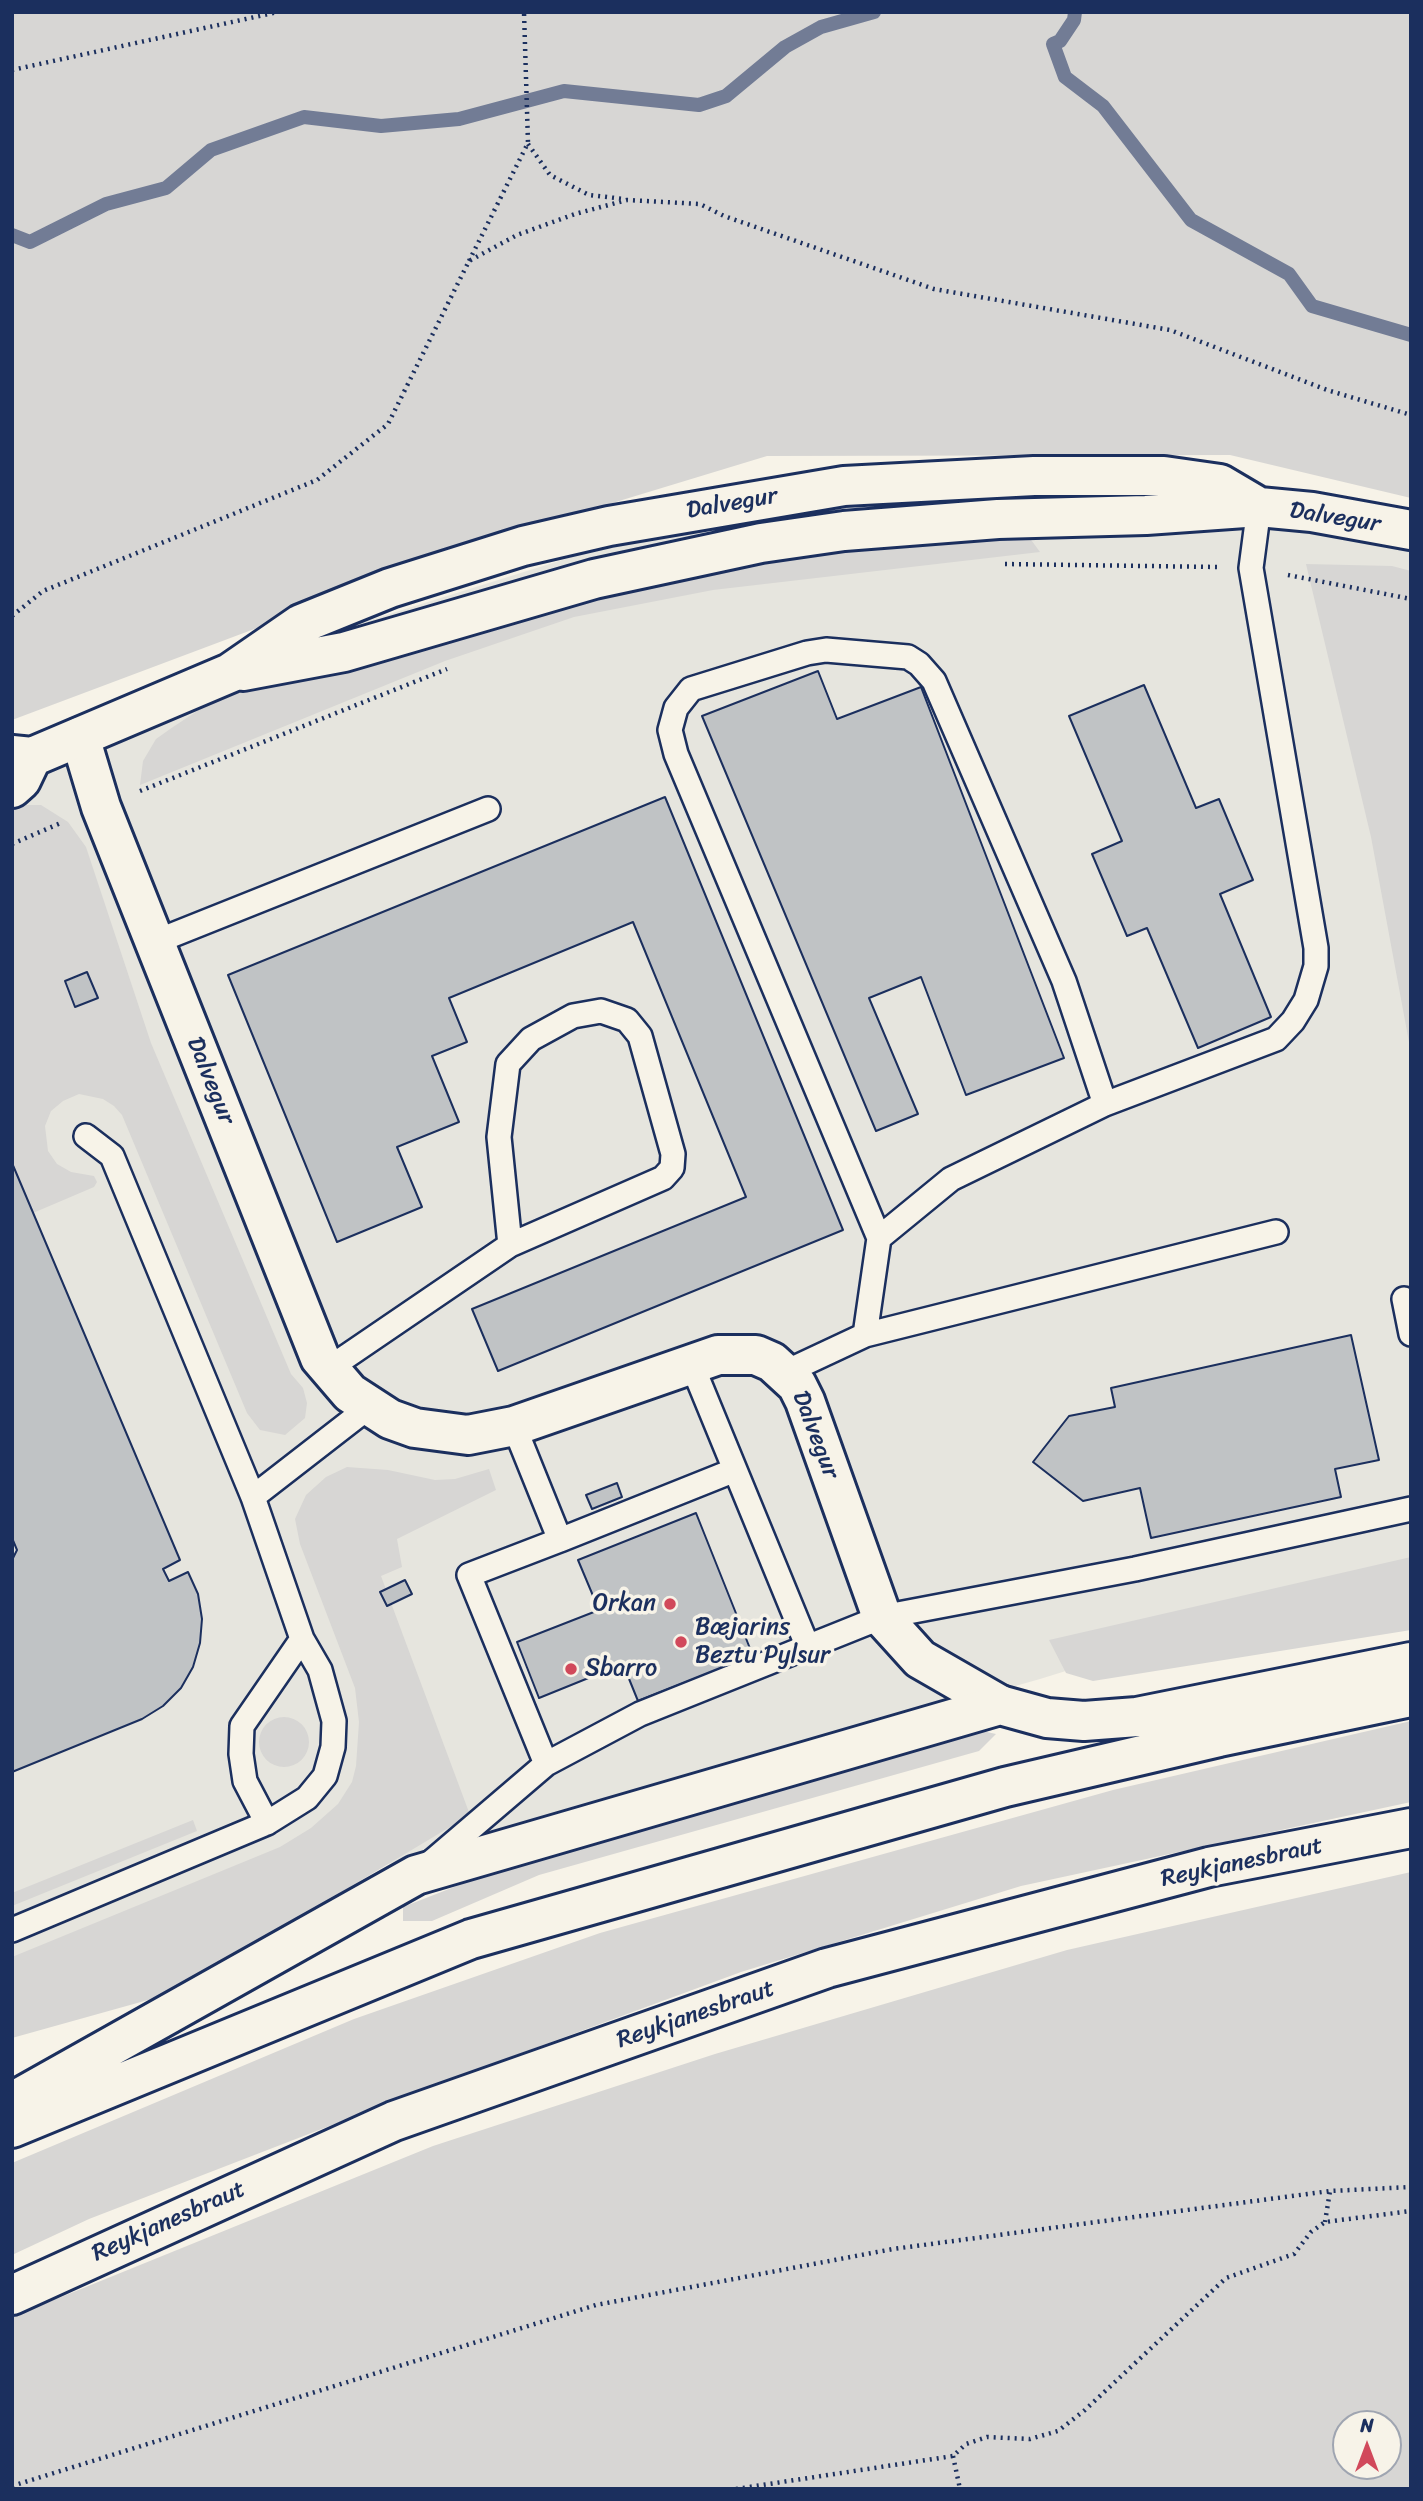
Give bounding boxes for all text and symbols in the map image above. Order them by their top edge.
street label: Dalvegur [684,482,780,526]
street label: Dalvegur [1288,497,1382,539]
street label: Dalvegur [179,1033,241,1129]
street label: Dalvegur [785,1387,845,1483]
place label: Orkan [593,1590,656,1618]
marker: Orkan [662,1596,678,1612]
place label: Bæjarins Beztu Pylsur [695,1614,830,1670]
marker: Bæjarins Beztu Pylsur [673,1634,689,1650]
place label: Sbarro [585,1655,657,1683]
marker: Sbarro [563,1661,579,1677]
street label: Reykjanesbraut [1158,1832,1326,1894]
street label: Reykjanesbraut [613,1975,779,2055]
street label: Reykjanesbraut [88,2175,250,2269]
text: N [1360,2409,1374,2442]
north arrow [1332,2410,1402,2480]

